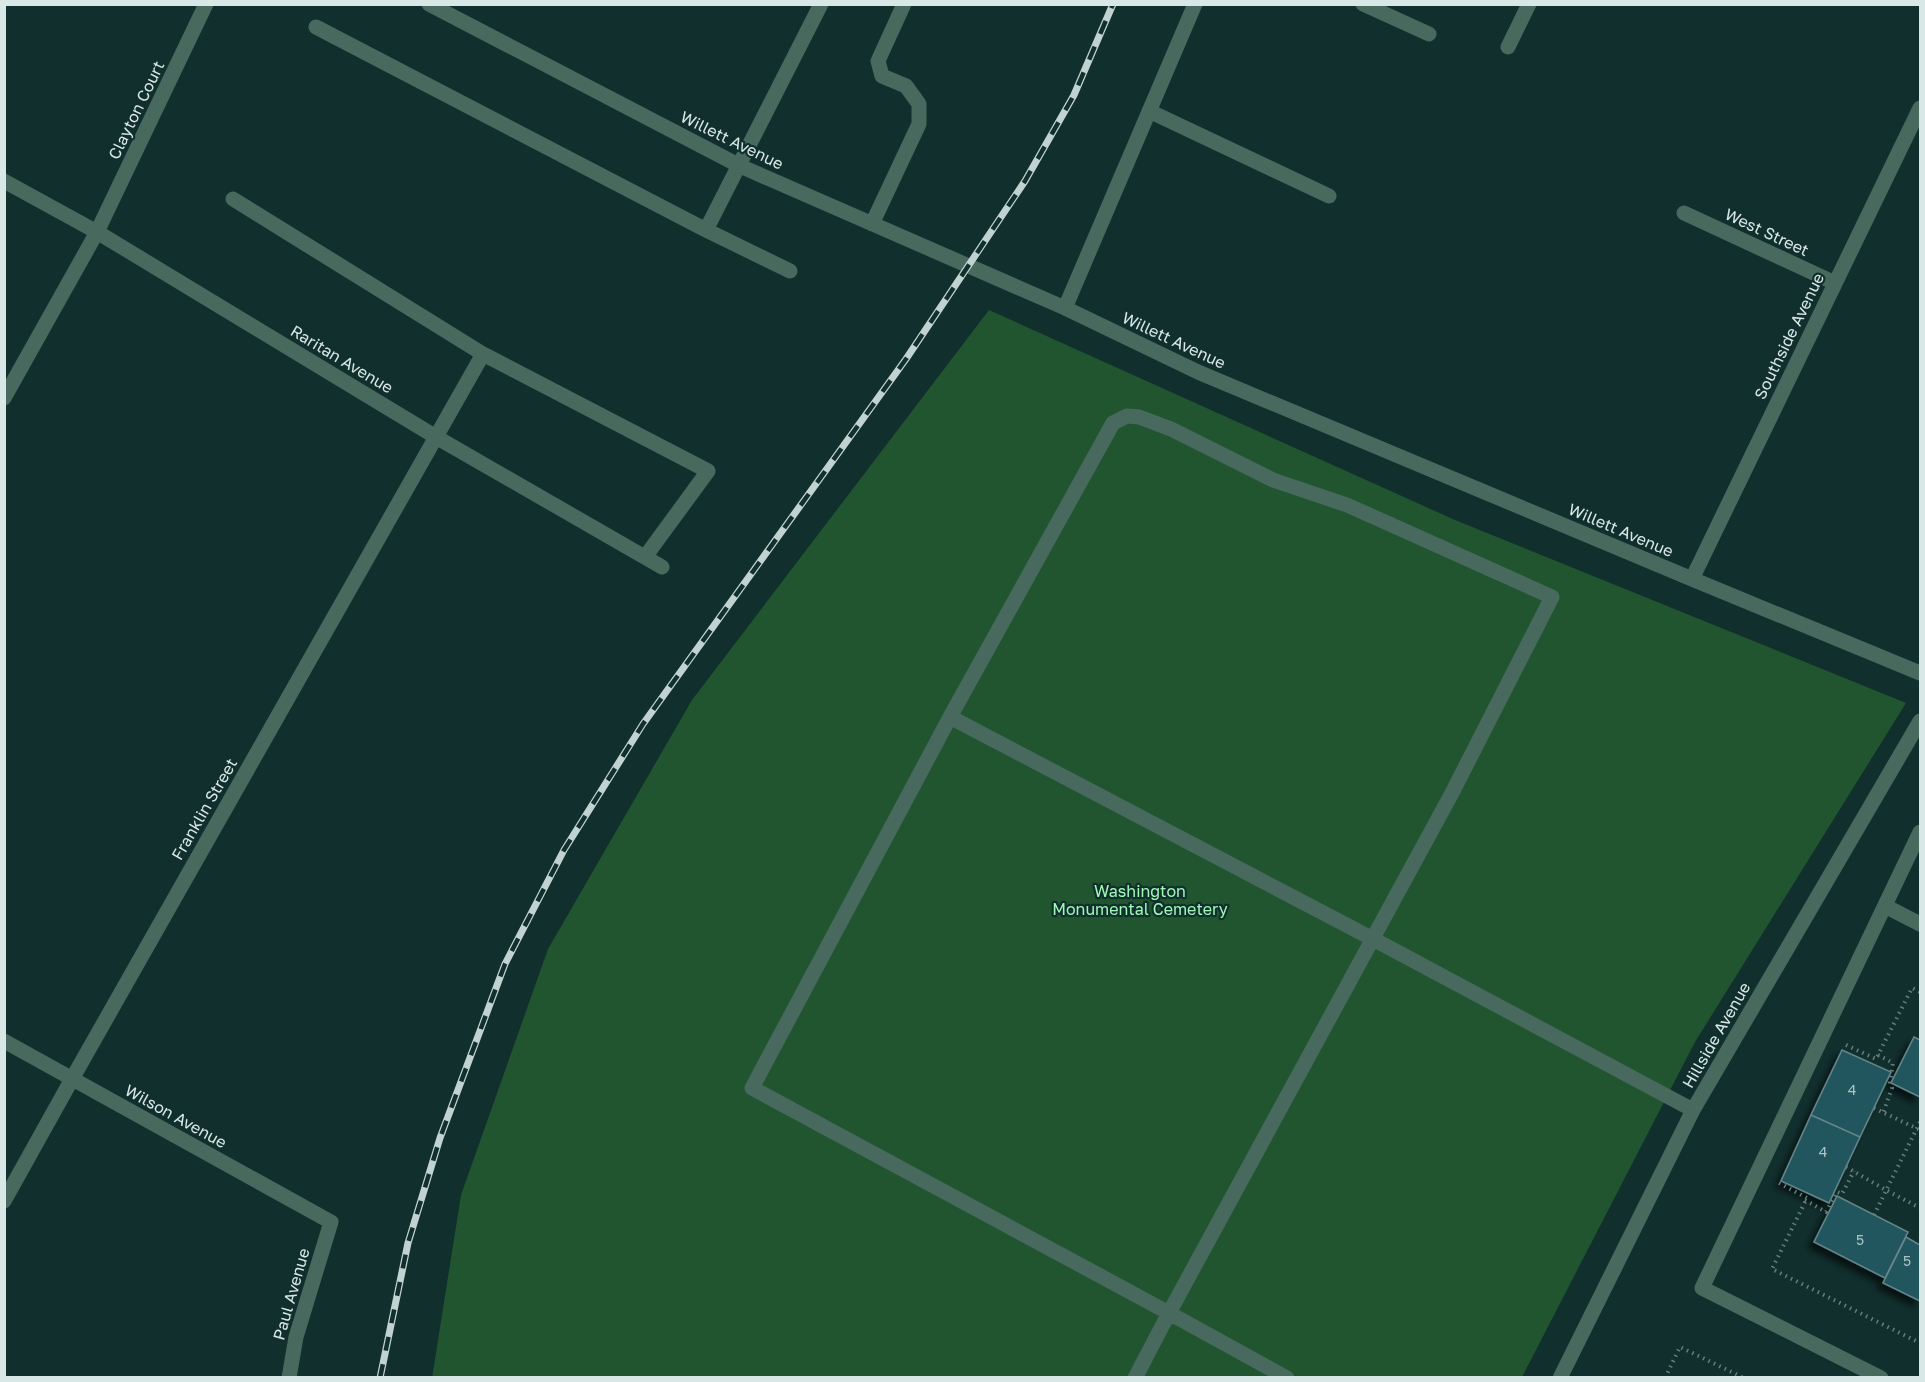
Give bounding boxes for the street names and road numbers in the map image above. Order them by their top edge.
street label: Clayton Court [104,57,168,163]
street label: Willett Avenue [677,106,787,174]
street label: West Street [1722,204,1812,260]
street label: Southside Avenue [1750,270,1828,402]
street label: Willett Avenue [1119,307,1229,373]
street label: Raritan Avenue [287,321,397,397]
street label: Willett Avenue [1565,499,1677,561]
street label: Franklin Street [167,755,241,863]
street label: Hillside Avenue [1678,978,1754,1092]
street label: Wilson Avenue [122,1080,230,1152]
street label: Paul Avenue [268,1246,314,1342]

